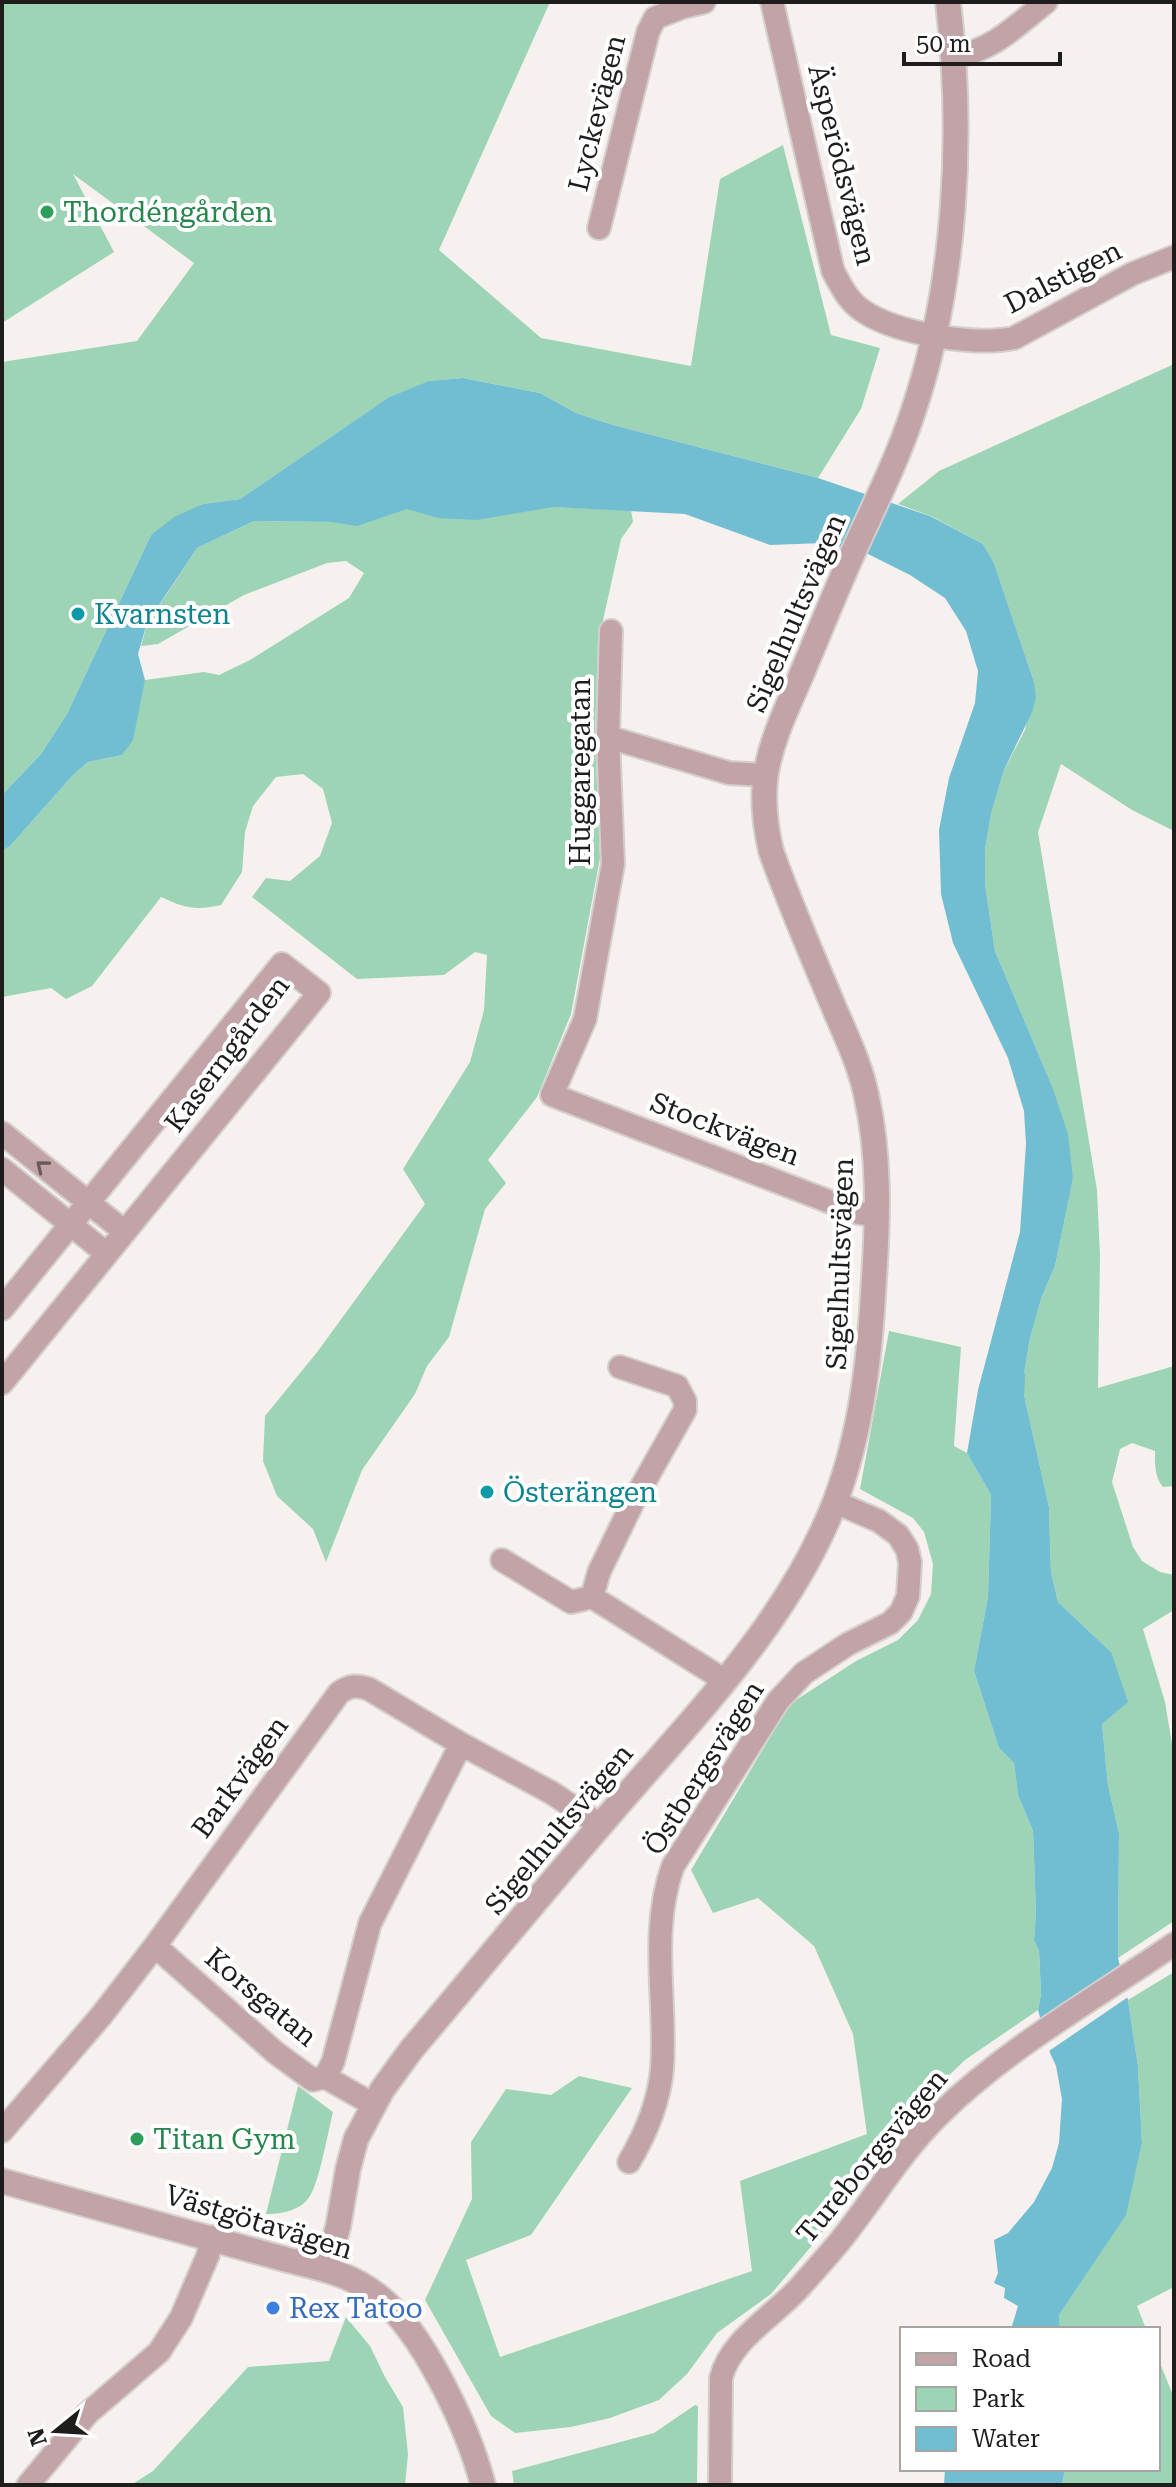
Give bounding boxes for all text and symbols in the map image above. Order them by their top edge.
scale bar [904,16,1060,66]
text: 50 m [916,30,971,58]
street label: Lyckevägen [562,31,632,195]
street label: Äsperödsvägen [801,61,883,269]
place label: Thordéngården [63,196,273,229]
marker: Thordéngården [38,203,56,221]
street label: Dalstigen [999,234,1127,320]
street label: Sigelhultsvägen [739,509,853,717]
place label: Kvarnsten [94,598,230,631]
marker: Kvarnsten [69,605,87,623]
street label: Huggaregatan [564,678,597,866]
street label: Kaserngården [158,970,296,1138]
street label: Stockvägen [646,1085,804,1173]
street label: Sigelhultsvägen [820,1157,860,1371]
one-way arrow [36,1161,51,1175]
place label: Österängen [503,1475,657,1509]
marker: Österängen [478,1483,496,1501]
street label: Östbergsvägen [636,1674,771,1861]
street label: Barkvägen [185,1710,295,1844]
street label: Sigelhultsvägen [478,1737,640,1921]
street label: Korsgatan [198,1941,324,2053]
street label: Tureborgsvägen [790,2062,954,2250]
place label: Titan Gym [153,2123,296,2156]
marker: Titan Gym [128,2130,146,2148]
street label: Västgötavägen [161,2178,357,2266]
place label: Rex Tatoo [289,2292,423,2325]
marker: Rex Tatoo [264,2299,282,2317]
legend [900,2327,1160,2471]
text: Road [972,2345,1031,2373]
text: Park [972,2385,1025,2413]
north arrow [16,2391,96,2471]
text: N [23,2425,52,2449]
text: Water [972,2425,1040,2453]

